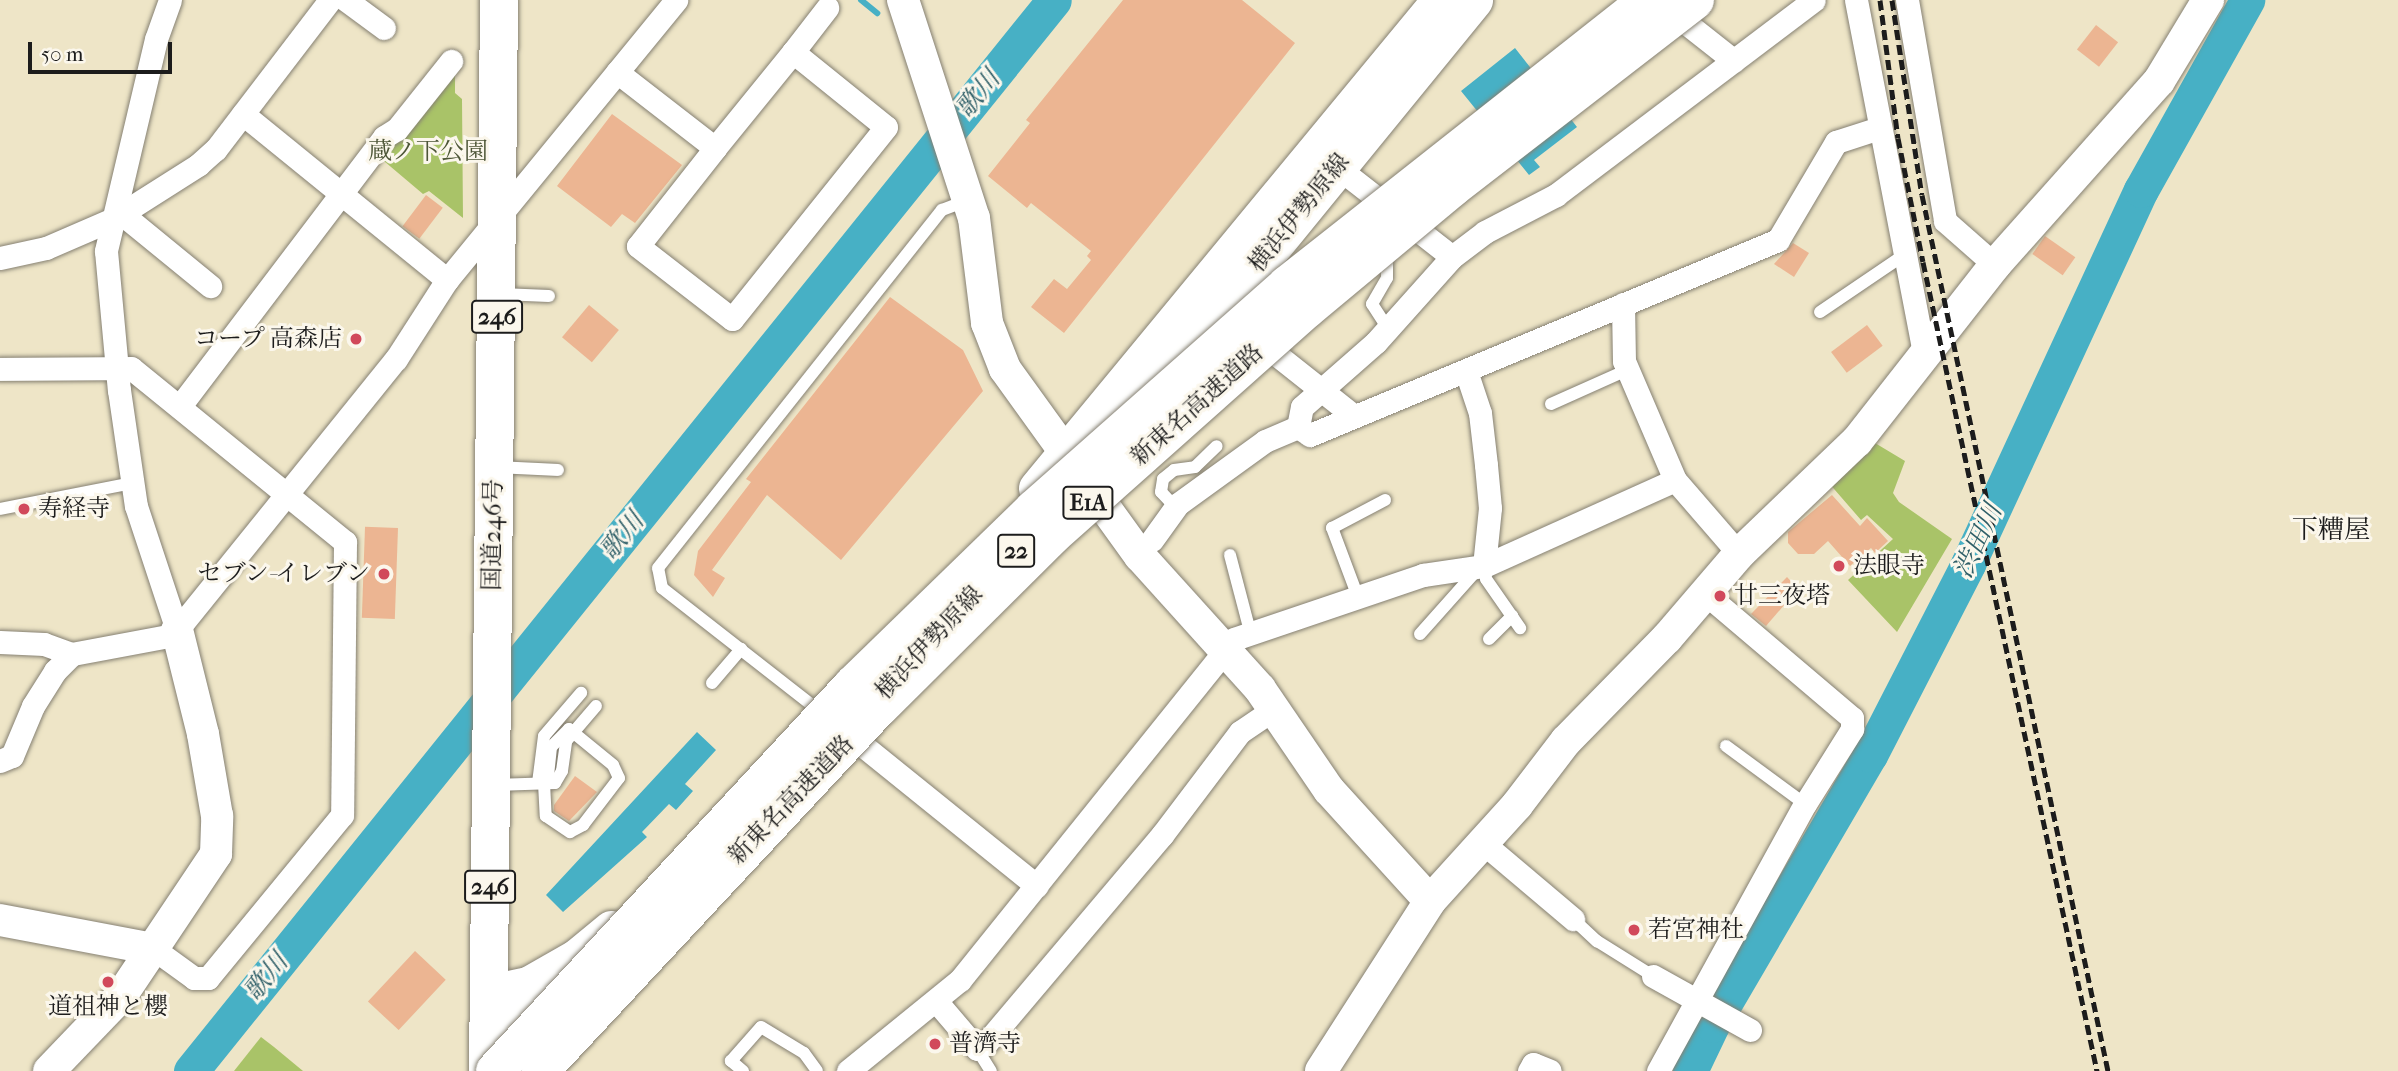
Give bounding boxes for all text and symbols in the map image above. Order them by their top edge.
scale bar [32,28,175,72]
text: 50 m [41,42,84,66]
water label: 歌川 [950,64,1006,124]
park label: 蔵ノ下公園 [368,138,488,166]
street label: 横浜伊勢原線 [1242,148,1356,278]
road number: 246 [471,298,523,336]
place label: コープ 高森店 [193,325,342,353]
marker: コープ 高森店 [348,331,364,347]
street label: 新東名高速道路 [1125,338,1269,472]
street label: 国道246号 [478,479,508,591]
road number: E1A [1062,484,1114,523]
place label: 寿経寺 [38,495,110,523]
water label: 渋田川 [1947,499,2009,583]
marker: 寿経寺 [16,501,32,517]
water label: 歌川 [594,506,650,566]
district label: 下糟屋 [2292,514,2370,546]
road number: 22 [997,531,1035,570]
place label: 法眼寺 [1853,552,1925,580]
marker: 法眼寺 [1831,558,1847,574]
place label: セブン-イレブン [196,560,370,588]
marker: セブン-イレブン [376,566,392,582]
street label: 横浜伊勢原線 [869,581,989,705]
place label: 廿三夜塔 [1734,582,1830,610]
marker: 廿三夜塔 [1712,588,1728,604]
street label: 新東名高速道路 [722,730,860,870]
road number: 246 [464,867,516,906]
place label: 若宮神社 [1648,916,1744,944]
marker: 若宮神社 [1626,922,1642,938]
water label: 歌川 [238,947,294,1007]
marker: 道祖神と櫻 [100,974,116,990]
place label: 道祖神と櫻 [48,993,168,1021]
place label: 普濟寺 [949,1030,1021,1058]
marker: 普濟寺 [927,1036,943,1052]

